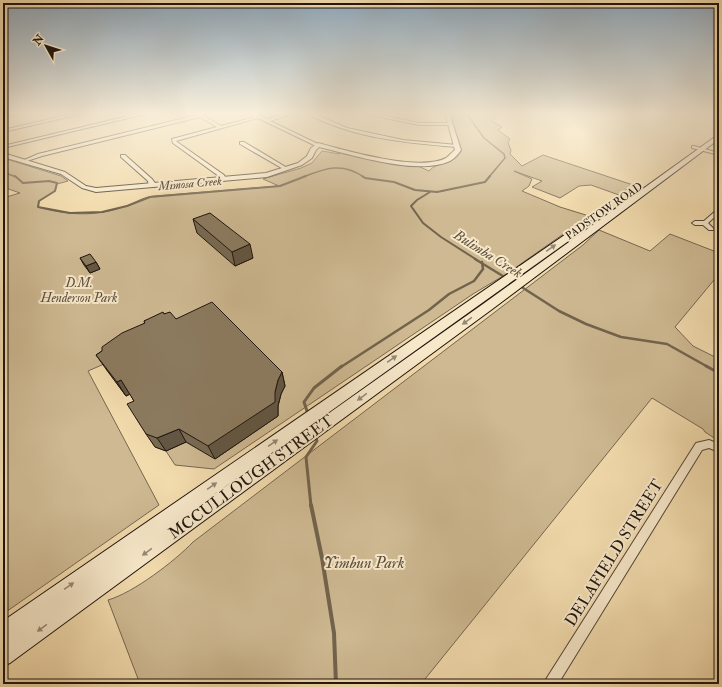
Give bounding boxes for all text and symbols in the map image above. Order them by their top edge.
north arrow [26,26,66,66]
text: N [30,31,47,49]
water label: Mimosa Creek [156,174,223,194]
street label: PADSTOW ROAD [563,180,645,242]
water label: Bulimba Creek [450,226,525,282]
one-way arrow [546,244,556,252]
park label: D.M. Henderson Park [40,275,117,306]
one-way arrow [462,317,472,325]
one-way arrow [387,355,398,363]
one-way arrow [356,393,367,402]
street label: MCCULLOUGH STREET [165,410,337,543]
one-way arrow [268,439,278,447]
street label: DELAFIELD STREET [561,476,667,630]
one-way arrow [206,482,217,490]
one-way arrow [142,548,153,556]
park label: Yimbun Park [324,553,405,573]
one-way arrow [64,582,74,590]
one-way arrow [37,624,47,632]

